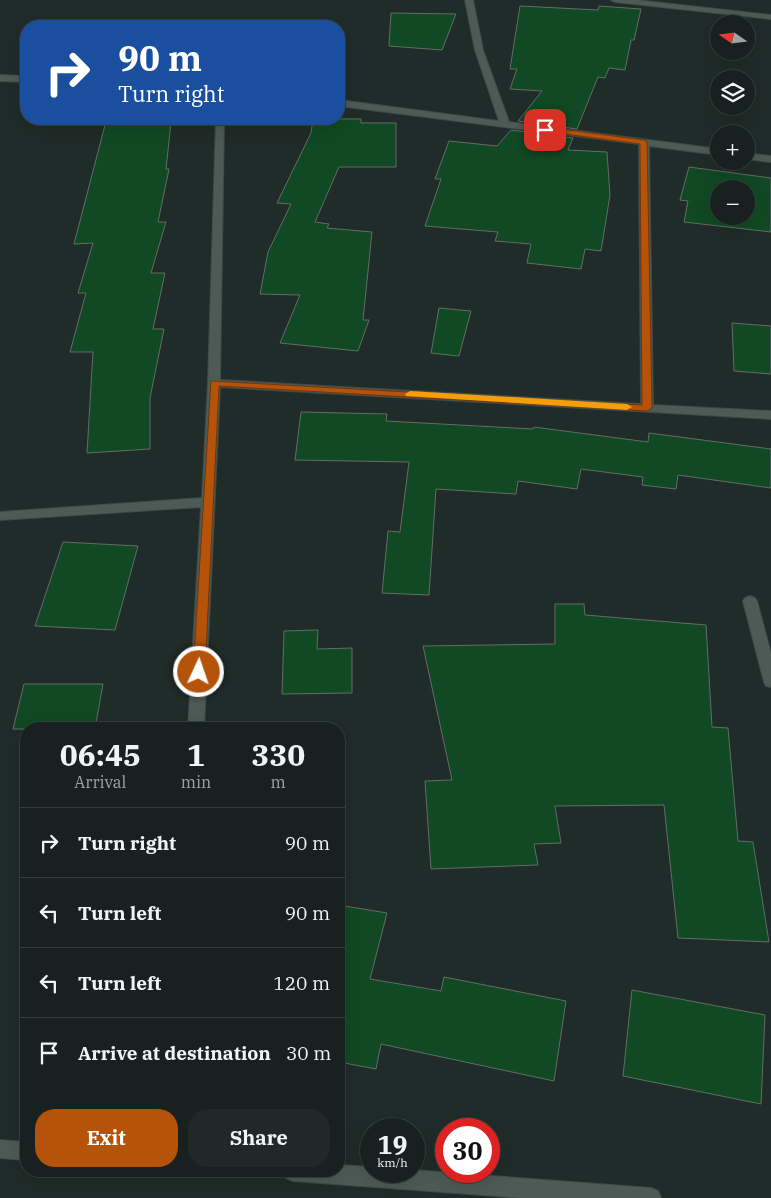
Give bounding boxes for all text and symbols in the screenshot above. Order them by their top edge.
north arrow [710,15,755,60]
map controls [710,15,755,225]
text: 90 m [118,35,202,81]
icon: right [35,40,100,105]
button: layers [710,70,755,115]
text: Turn right [118,79,225,108]
pin [524,109,566,151]
icon: arrive [531,116,559,144]
button: + [710,125,755,170]
button: − [710,180,755,225]
position arrow [172,645,224,697]
text: 06:45 [60,735,141,774]
text: 1 [187,735,205,774]
text: 330 [251,735,305,774]
text: Arrival [74,772,126,792]
text: min [181,772,211,792]
text: m [271,772,286,792]
icon: right [35,829,63,857]
text: Turn right [78,831,176,855]
text: 90 m [285,831,330,855]
icon: left [35,899,63,927]
text: Turn left [78,901,161,925]
text: 90 m [285,901,330,925]
icon: left [35,969,63,997]
text: Turn left [78,971,161,995]
text: 120 m [273,971,330,995]
icon: arrive [35,1039,63,1067]
text: Arrive at destination [78,1041,271,1065]
text: 30 m [286,1041,331,1065]
button: Exit [35,1109,178,1167]
button: Share [188,1109,330,1167]
speed limit sign: 30 [435,1118,500,1183]
text: 19 [377,1128,408,1161]
text: km/h [377,1155,408,1170]

